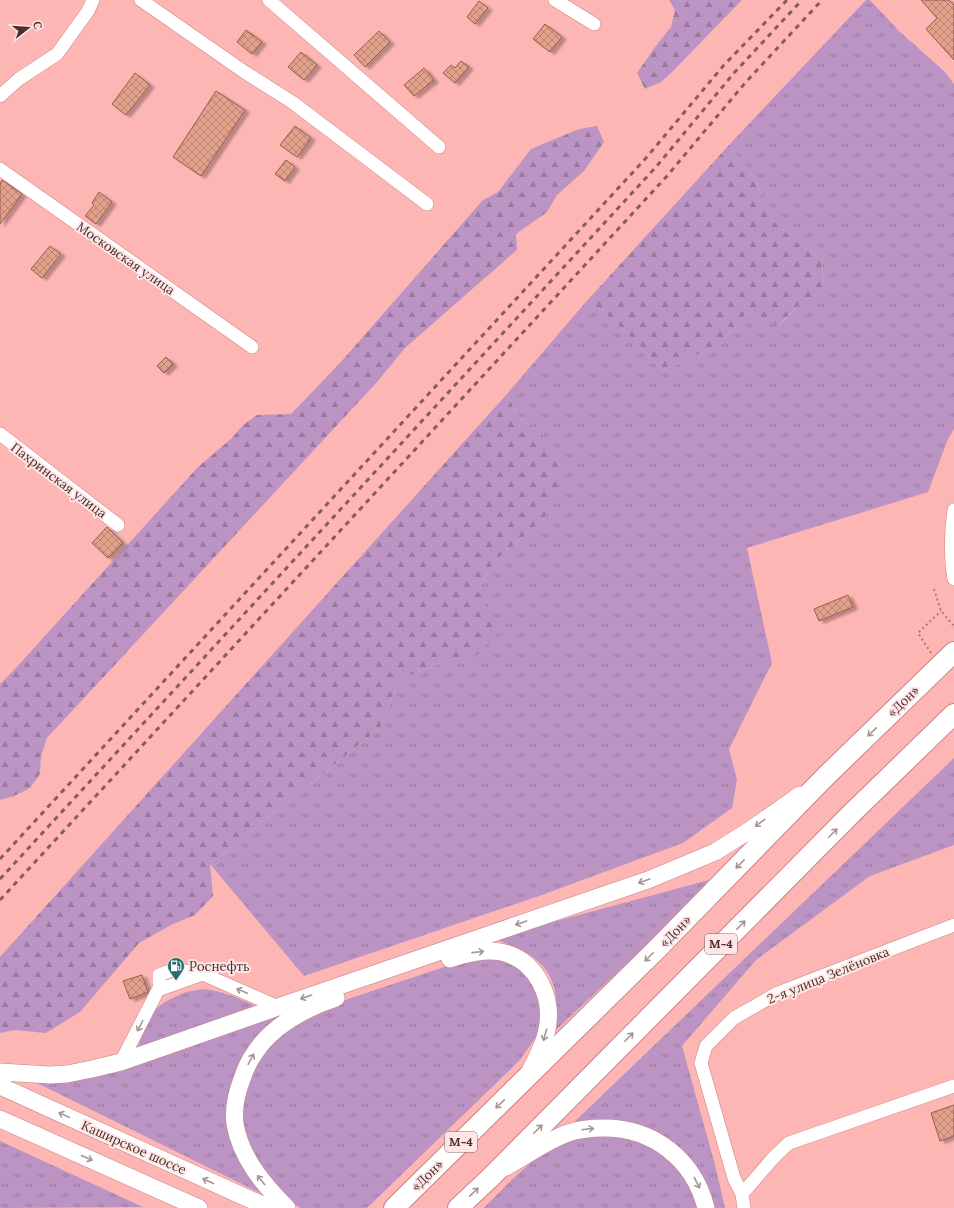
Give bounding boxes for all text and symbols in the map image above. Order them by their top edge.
north arrow [8,8,48,48]
text: С [30,19,45,31]
street label: Московская улица [73,218,178,299]
street label: Пахринская улица [7,439,110,522]
street label: «Дон» [884,682,923,721]
one-way arrow [867,727,877,737]
one-way arrow [755,819,766,827]
one-way arrow [828,828,838,838]
one-way arrow [735,859,745,869]
one-way arrow [638,878,651,885]
street label: «Дон» [656,912,695,951]
one-way arrow [515,920,528,927]
one-way arrow [736,920,746,929]
road number: М-4 [705,934,737,954]
street label: 2-я улица Зелёновка [765,943,892,1008]
one-way arrow [471,948,484,956]
one-way arrow [644,952,654,962]
fuel station icon: Роснефть [166,956,186,981]
place label: Роснефть [189,958,250,975]
one-way arrow [236,987,248,994]
one-way arrow [299,994,312,1001]
one-way arrow [136,1020,143,1032]
one-way arrow [541,1029,548,1042]
one-way arrow [624,1032,634,1042]
one-way arrow [248,1053,255,1065]
one-way arrow [495,1099,505,1109]
one-way arrow [58,1111,70,1118]
street label: Каширское шоссе [79,1117,189,1178]
one-way arrow [533,1124,543,1134]
one-way arrow [581,1125,594,1133]
road number: М-4 [445,1132,477,1152]
one-way arrow [80,1155,92,1162]
street label: «Дон» [408,1156,447,1195]
one-way arrow [256,1174,265,1185]
one-way arrow [202,1176,214,1184]
one-way arrow [693,1177,701,1189]
one-way arrow [469,1187,479,1197]

